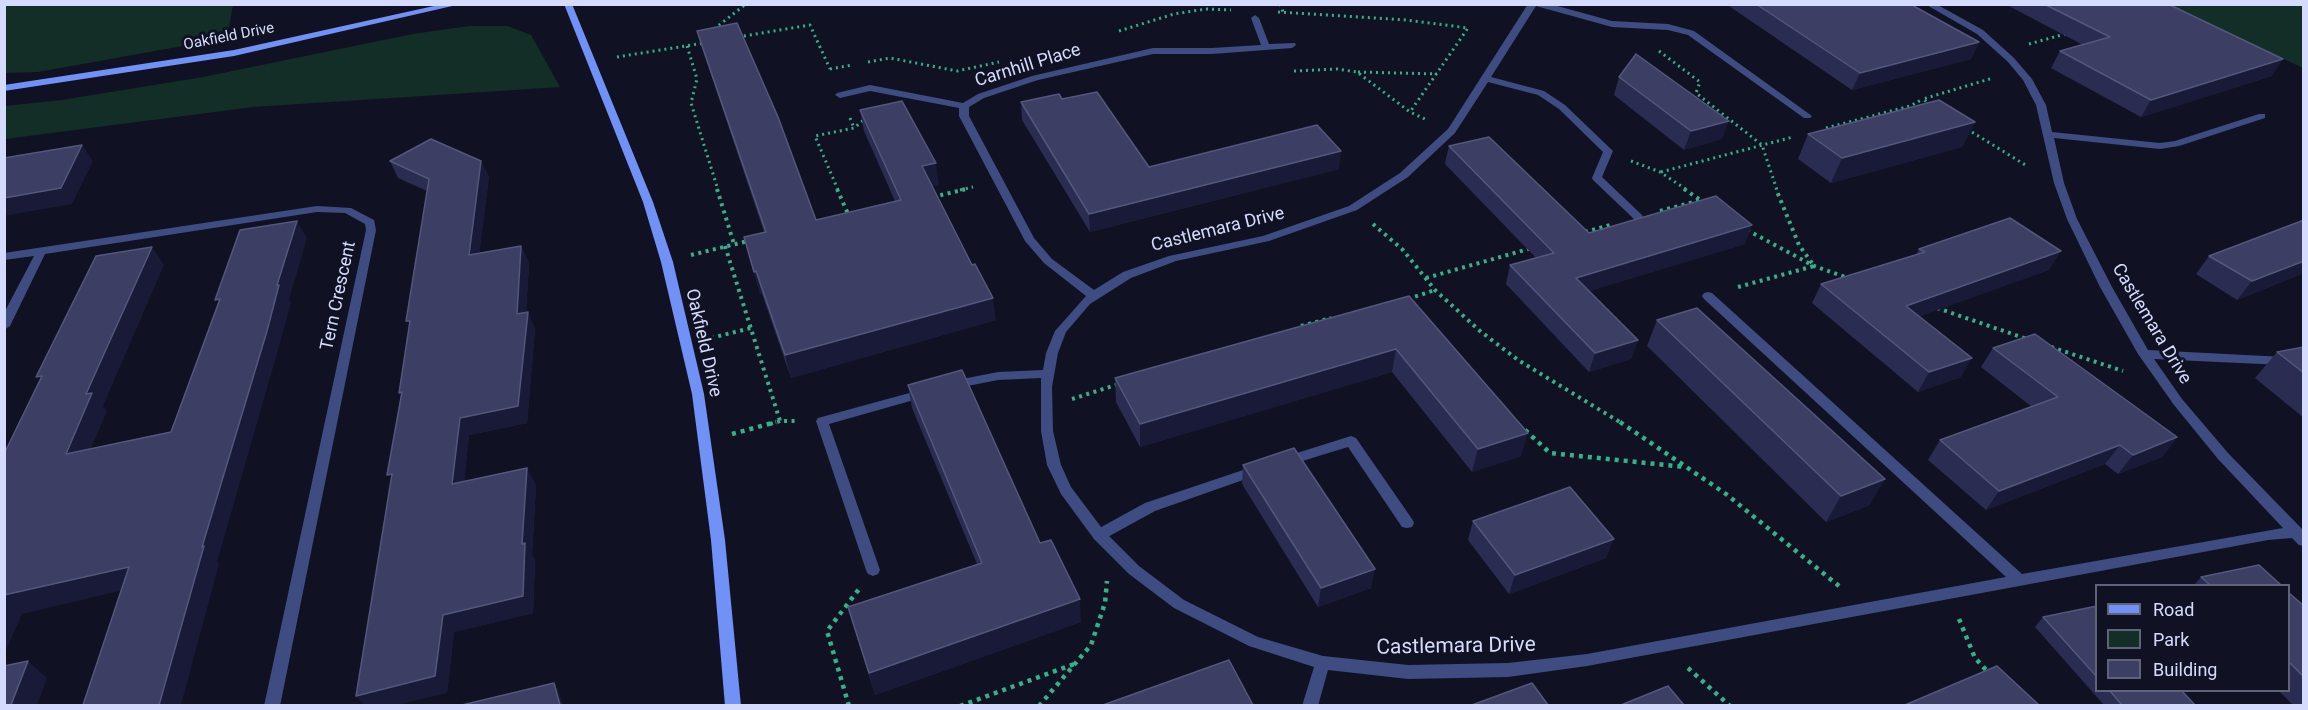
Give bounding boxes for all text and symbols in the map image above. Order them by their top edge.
street label: Oakfield Drive [182,19,276,55]
street label: Carnhill Place [972,40,1084,92]
street label: Castlemara Drive [1149,203,1287,257]
street label: Tern Crescent [317,239,361,353]
street label: Castlemara Drive [2107,260,2195,388]
street label: Oakfield Drive [680,287,726,399]
legend [2095,584,2290,692]
text: Road [2153,599,2194,620]
text: Park [2153,629,2189,650]
street label: Castlemara Drive [1376,633,1536,661]
text: Building [2153,659,2217,680]

